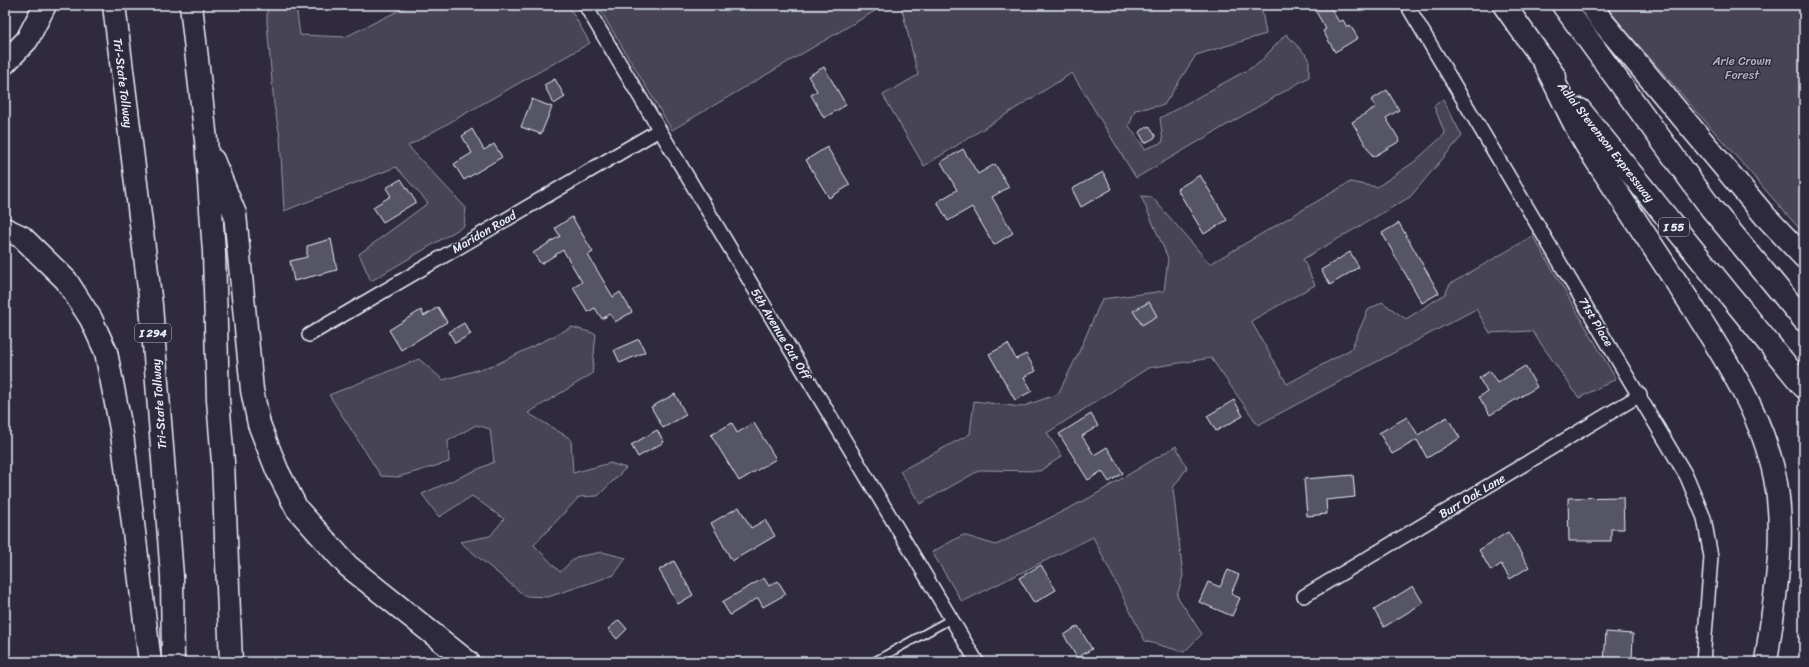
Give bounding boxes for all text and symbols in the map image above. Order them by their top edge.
street label: Tri-State Tollway [107,37,140,130]
park label: Arie Crown Forest [1712,50,1772,86]
street label: Adlai Stevenson Expressway [1551,76,1661,208]
street label: Maridon Road [447,204,522,259]
road number: I 55 [1659,218,1689,236]
street label: 5th Avenue Cut Off [745,284,818,386]
street label: 71st Place [1572,293,1620,351]
road number: I 294 [135,324,171,342]
street label: Tri-State Tollway [145,357,173,450]
street label: Burr Oak Lane [1434,467,1510,525]

